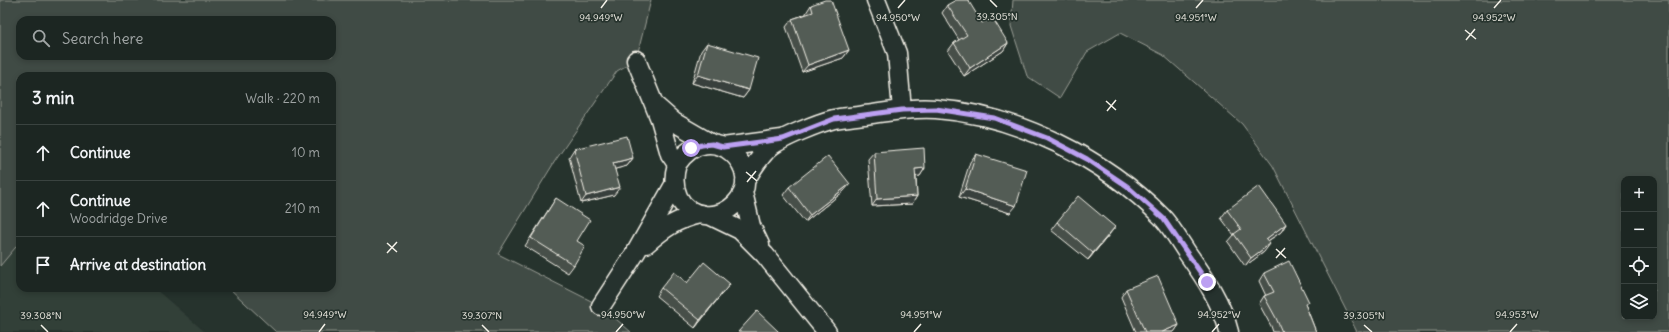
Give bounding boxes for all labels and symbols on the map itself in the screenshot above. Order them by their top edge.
text: 39.305°N [976,10,1018,23]
text: 94.949°W [579,11,623,24]
text: 94.950°W [876,11,920,24]
text: 94.951°W [1175,11,1217,24]
text: 94.952°W [1472,11,1516,24]
route start [682,139,700,157]
route end [1198,273,1216,291]
text: 94.949°W [303,308,347,321]
text: 94.950°W [601,308,645,321]
text: 94.951°W [900,308,942,321]
text: 94.952°W [1197,308,1241,321]
text: 94.953°W [1495,308,1539,321]
text: 39.308°N [20,309,62,322]
text: 39.307°N [462,309,502,322]
text: 39.305°N [1343,309,1385,322]

